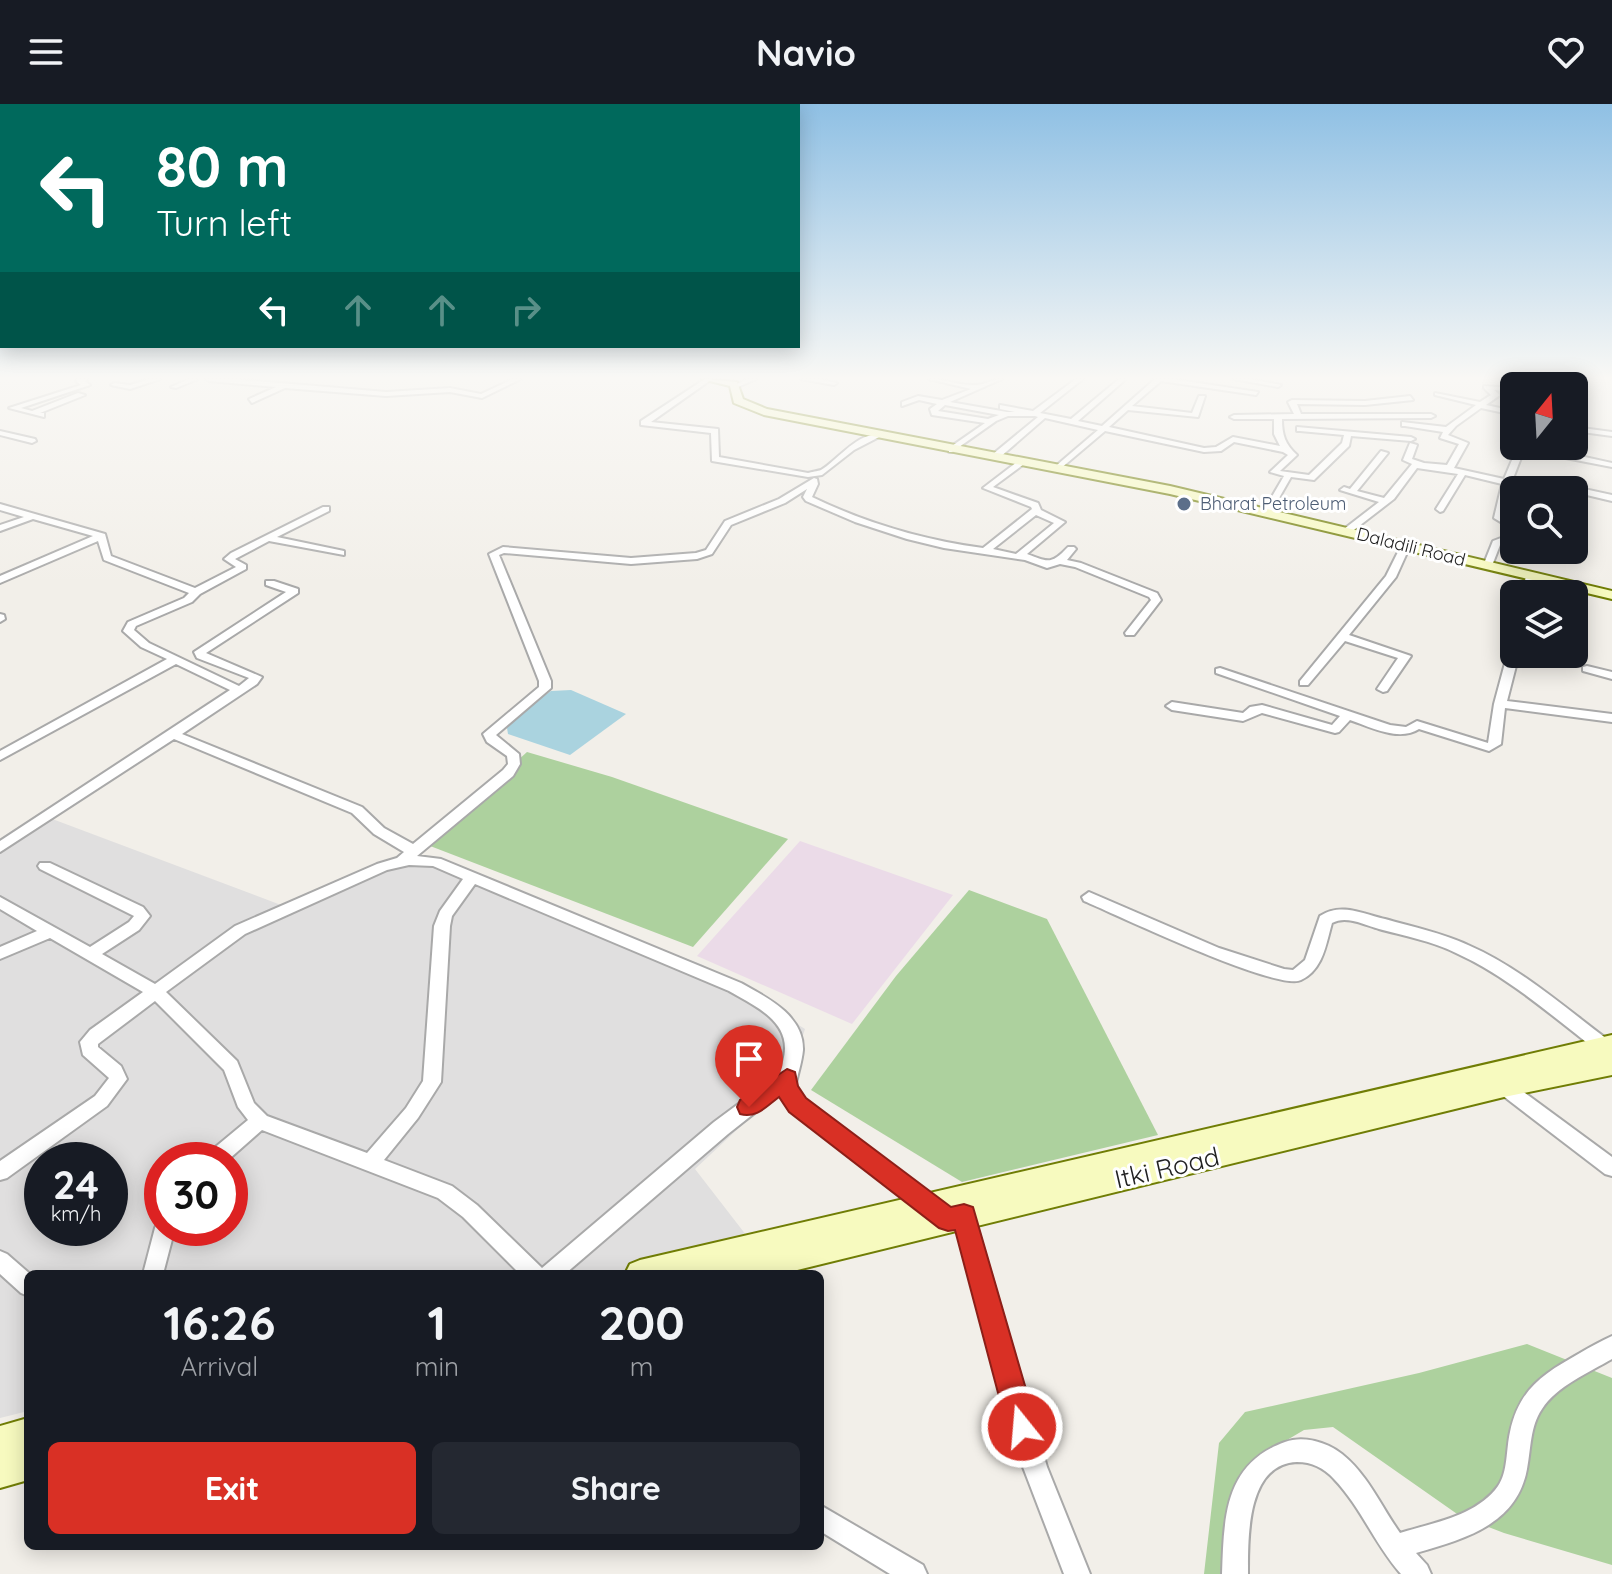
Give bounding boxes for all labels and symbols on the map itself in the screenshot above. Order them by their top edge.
north arrow [1500,372,1588,460]
place label: Bharat Petroleum [1200,492,1346,515]
marker: Bharat Petroleum [1175,495,1193,513]
street label: Daladili Road [1354,522,1468,571]
pin [715,1025,783,1107]
street label: Itki Road [1111,1139,1222,1196]
speed limit sign: 30 [144,1142,248,1246]
position arrow [980,1385,1064,1469]

